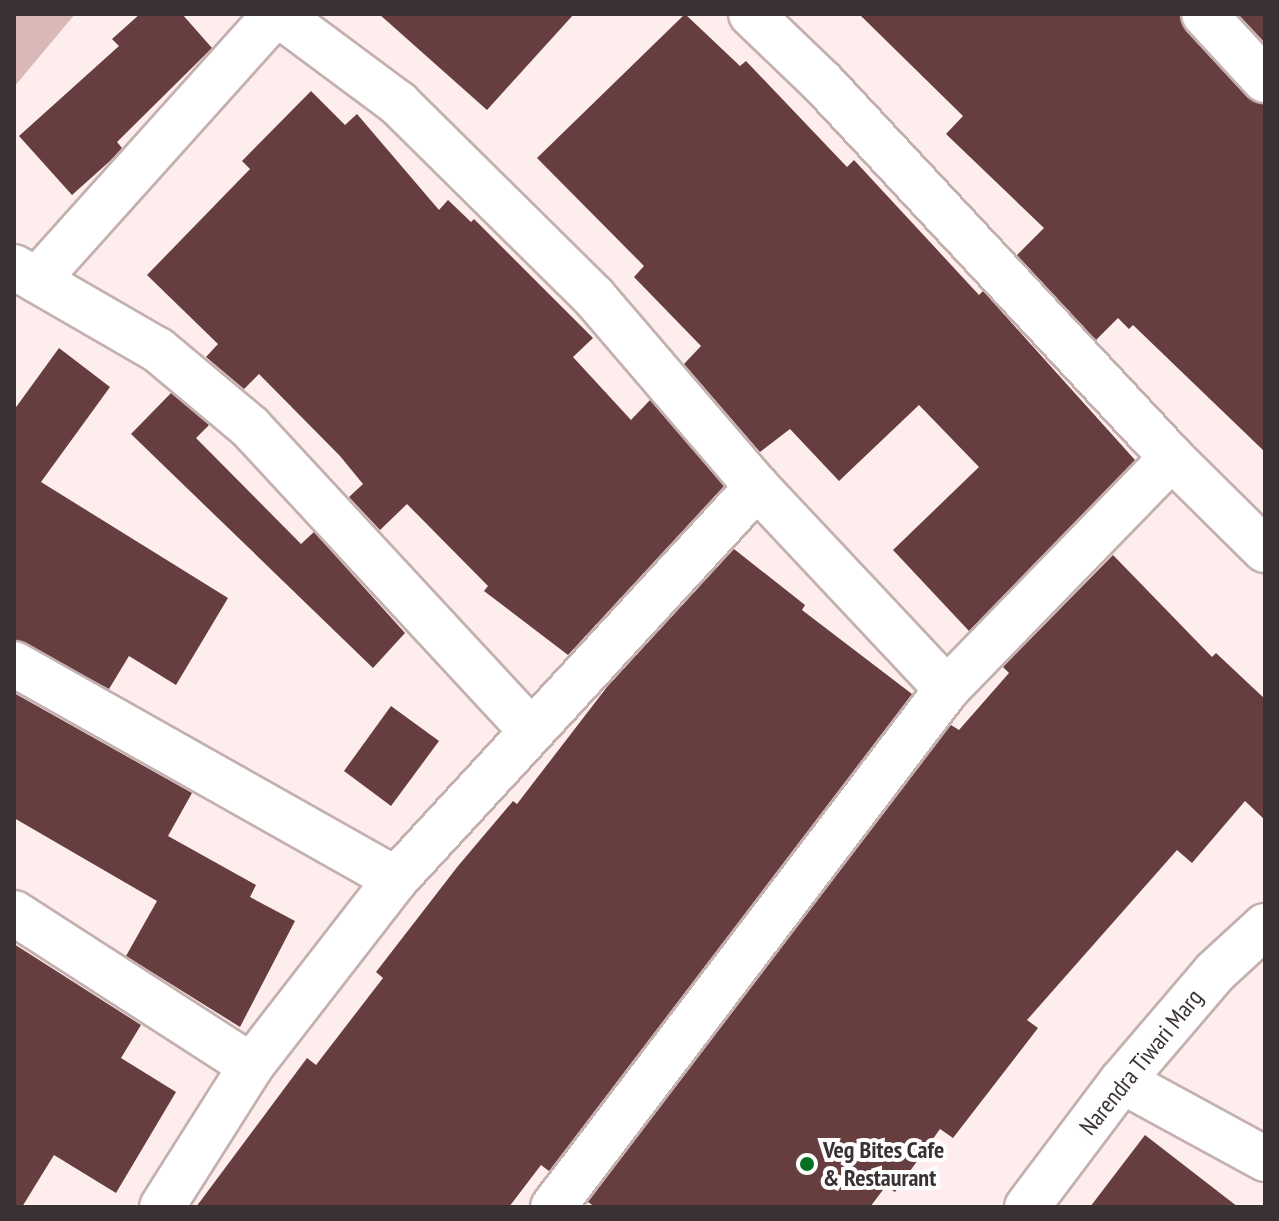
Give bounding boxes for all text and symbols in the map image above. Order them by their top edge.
street label: Narendra Tiwari Marg [1073,983,1209,1141]
place label: Veg Bites Cafe & Restaurant [823,1136,944,1192]
marker: Veg Bites Cafe & Restaurant [798,1155,816,1173]

